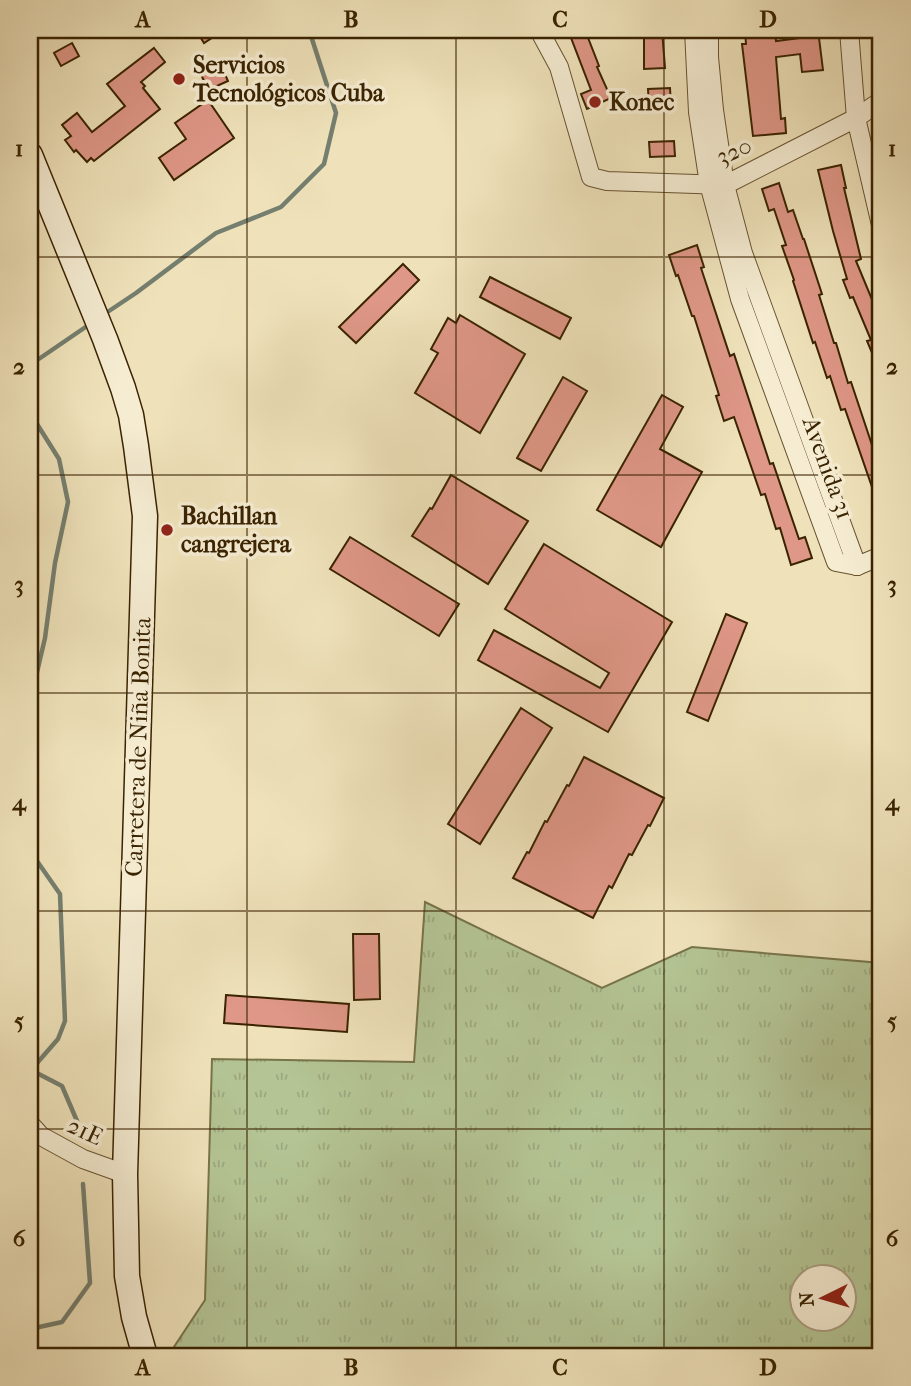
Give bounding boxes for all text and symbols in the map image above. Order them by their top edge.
text: A [134,6,152,33]
text: B [344,6,359,33]
text: C [552,6,568,33]
text: D [759,6,777,33]
place label: Servicios Tecnológicos Cuba [192,51,385,107]
marker: Servicios Tecnológicos Cuba [171,71,187,87]
place label: Konec [609,88,675,116]
marker: Konec [587,94,603,110]
street label: 320 [712,131,756,171]
text: 1 [15,135,23,162]
text: 1 [888,135,896,162]
text: 2 [13,353,25,380]
text: 2 [886,353,898,380]
street label: Avenida 31 [796,412,859,523]
place label: Bachillan cangrejera [181,502,292,558]
marker: Bachillan cangrejera [159,522,175,538]
text: 3 [14,571,24,598]
text: 3 [887,571,897,598]
street label: Carretera de Niña Bonita [119,616,157,877]
text: 4 [11,789,27,816]
text: 4 [884,789,900,816]
text: 5 [14,1007,24,1034]
text: 5 [887,1007,897,1034]
street label: 21E [63,1111,107,1151]
text: 6 [13,1225,26,1252]
text: 6 [886,1225,899,1252]
north arrow [788,1264,858,1334]
text: N [795,1291,819,1308]
text: A [134,1354,152,1381]
text: B [344,1354,359,1381]
text: C [552,1354,568,1381]
text: D [759,1354,777,1381]

